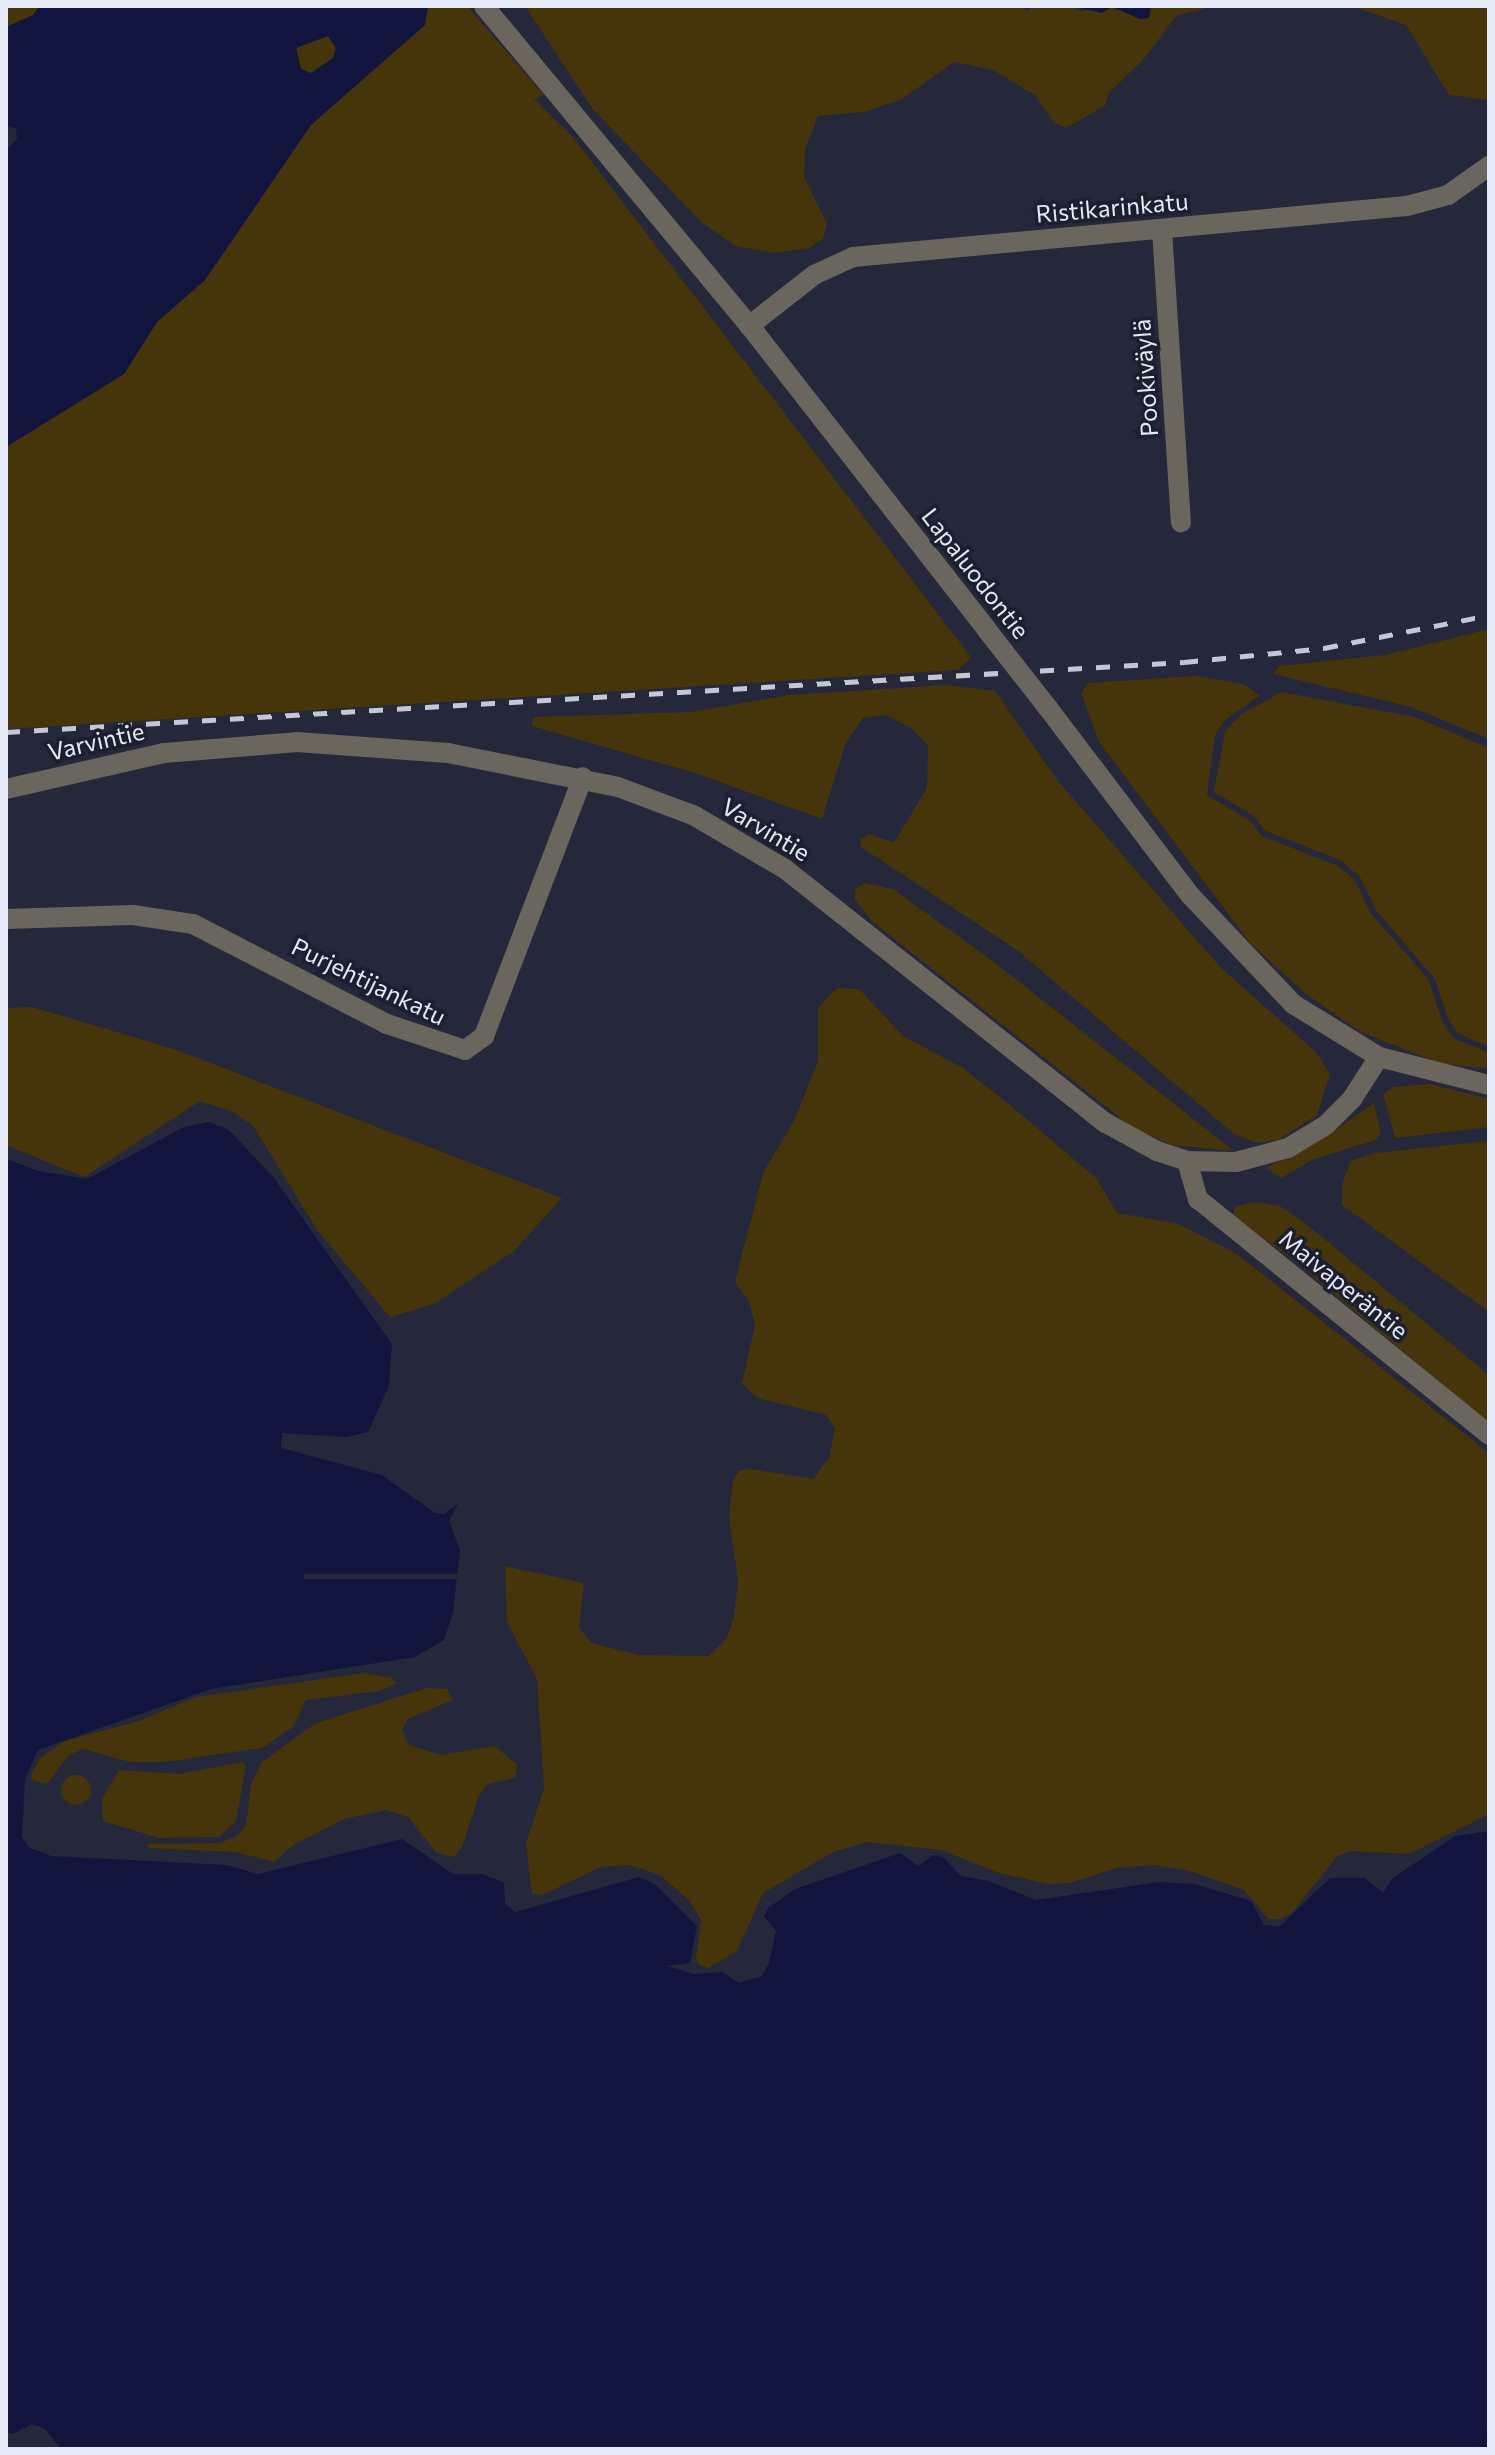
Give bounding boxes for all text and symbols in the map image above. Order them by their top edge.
street label: Ristikarinkatu [1035,186,1189,228]
street label: Pookiväylä [1127,318,1163,438]
street label: Lapaluodontie [916,502,1036,644]
street label: Varvintie [45,716,147,766]
street label: Varvintie [716,791,816,867]
street label: Purjehtijankatu [287,931,451,1031]
street label: Maivaperäntie [1274,1223,1414,1345]

